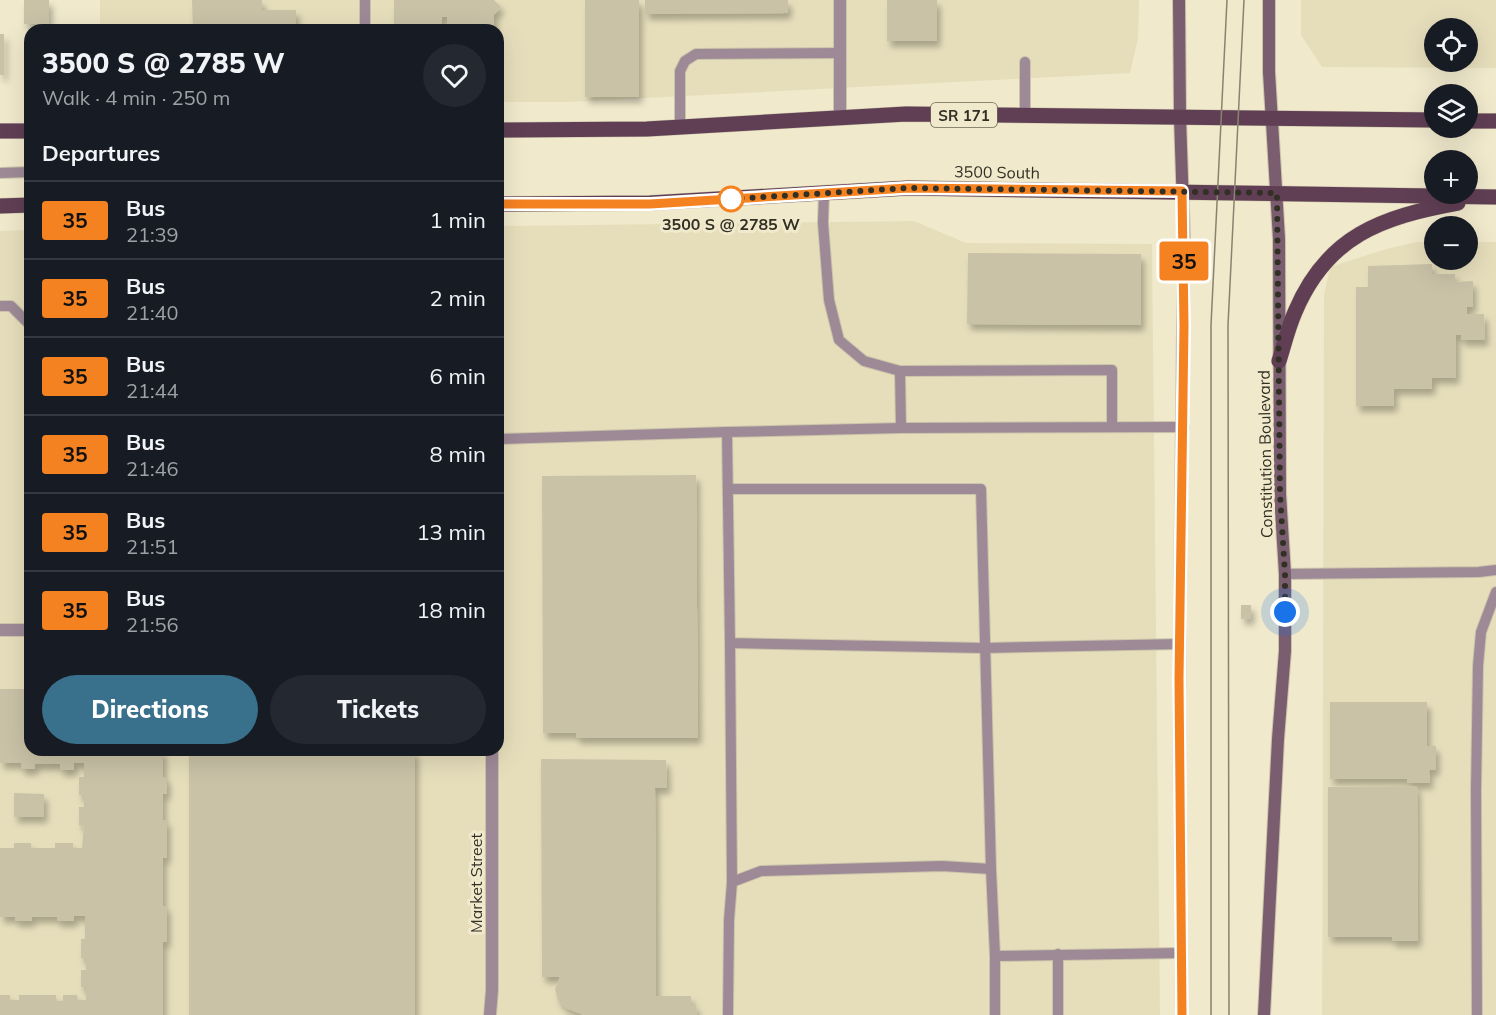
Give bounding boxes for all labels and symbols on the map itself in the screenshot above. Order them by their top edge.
road number: SR 171 [931,103,997,127]
street label: 3500 South [954,161,1040,183]
marker: 3500 S @ 2785 W [718,186,744,212]
place label: 3500 S @ 2785 W [662,214,800,234]
line badge: 35 [1157,242,1211,280]
street label: Constitution Boulevard [1254,370,1276,538]
your location [1270,597,1300,627]
street label: Market Street [466,833,486,933]

